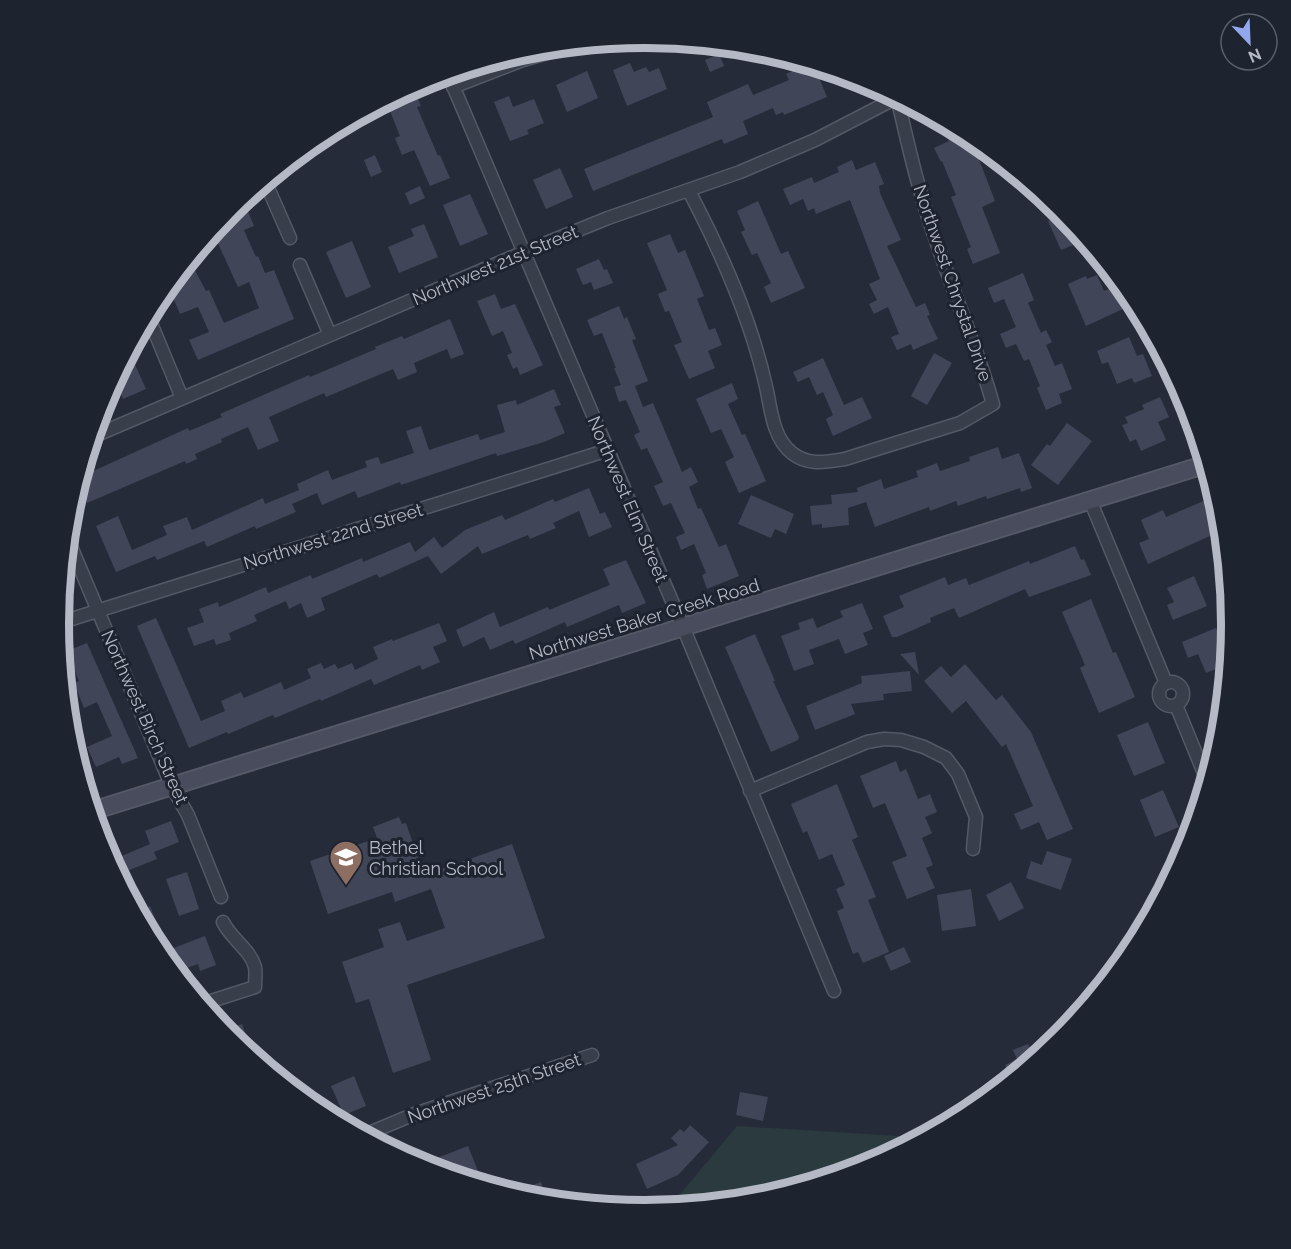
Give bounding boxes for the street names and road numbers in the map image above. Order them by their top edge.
street label: Northwest Chrystal Drive [909,182,997,384]
street label: Northwest 21st Street [409,221,581,309]
street label: Northwest Elm Street [584,413,672,585]
street label: Northwest 22nd Street [241,499,425,573]
street label: Northwest Baker Creek Road [526,574,762,664]
street label: Northwest Birch Street [97,627,193,807]
street label: Northwest 25th Street [405,1049,583,1127]

